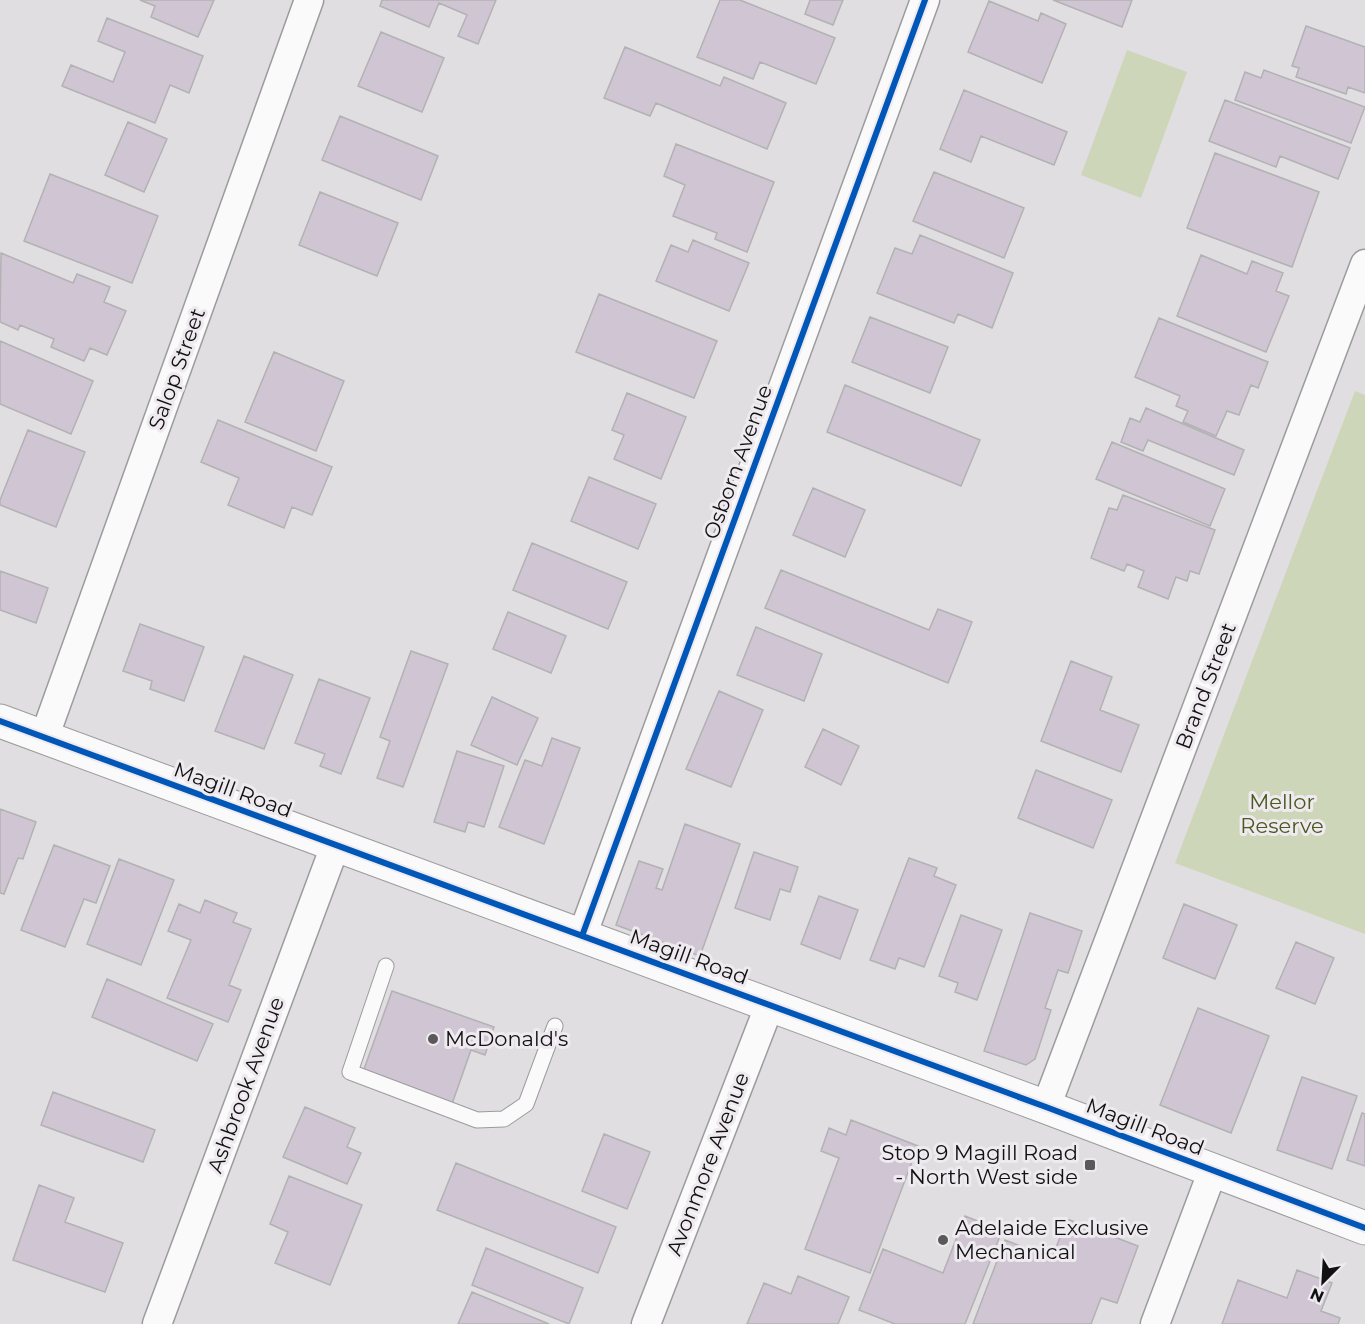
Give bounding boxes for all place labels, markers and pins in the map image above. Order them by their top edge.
place label: McDonald's [445,1026,568,1051]
marker: McDonald's [426,1032,440,1046]
place label: Stop 9 Magill Road - North West side [882,1140,1078,1189]
marker: Stop 9 Magill Road - North West side [1083,1158,1097,1172]
place label: Adelaide Exclusive Mechanical [955,1215,1149,1264]
marker: Adelaide Exclusive Mechanical [936,1233,950,1247]

